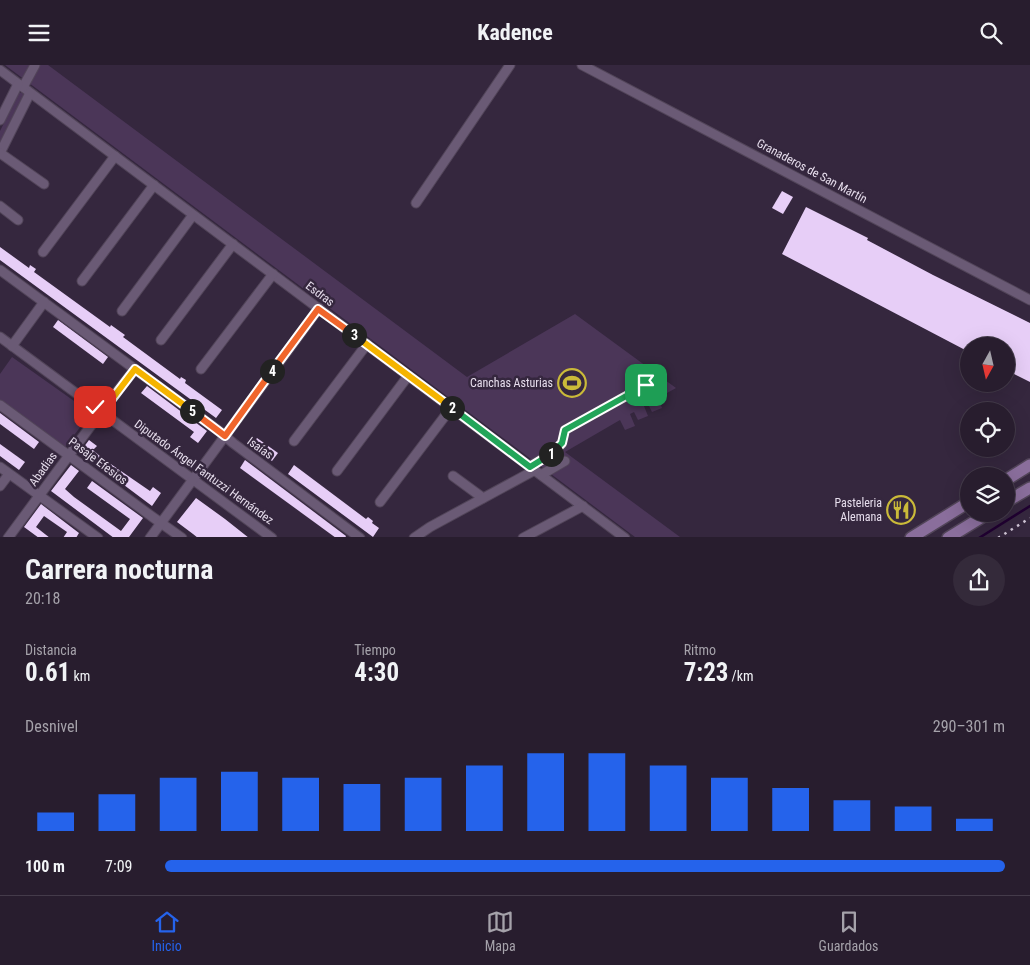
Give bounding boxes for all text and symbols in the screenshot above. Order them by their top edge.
icon: menu [25,19,53,47]
icon: search [977,19,1005,47]
text: Kadence [477,20,553,45]
street label: Granaderos de San Martín [754,136,870,206]
street label: Esdras [303,279,337,309]
pin: 3 [342,323,366,347]
text: 3 [351,327,358,343]
north arrow [960,337,1015,393]
map controls [960,337,1015,522]
pin: 4 [260,359,284,383]
text: 4 [269,363,276,379]
pin [625,364,667,406]
sports icon: Canchas Asturias [557,368,587,398]
icon: arrive [632,371,660,399]
place label: Canchas Asturias [470,376,553,390]
pin [74,386,116,428]
icon: check [81,393,109,421]
pin: 2 [440,395,464,421]
pin: 5 [180,399,204,423]
text: 2 [449,400,456,416]
button: locate [960,402,1015,457]
text: 5 [189,403,196,419]
street label: Diputado Ángel Fantuzzi Hernández [132,416,277,527]
street label: Pasaje Efesios [66,434,130,488]
street label: Isaías [244,434,276,462]
pin: 1 [538,441,564,467]
text: 1 [548,446,555,462]
street label: Abadias [26,449,60,489]
button: layers [960,467,1015,522]
restaurant icon: Pasteleria Alemana [886,495,916,525]
place label: Pasteleria Alemana [834,496,882,524]
text: Carrera nocturna [25,553,214,586]
button: share [953,554,1005,606]
text: 20:18 [25,589,60,608]
text: Distancia [25,642,77,658]
text: Tiempo [354,642,396,658]
text: Ritmo [684,642,716,658]
text: 0.61 [25,658,70,687]
text: 4:30 [354,658,399,687]
text: 7:23 [684,658,728,687]
text: km [70,668,90,684]
text: /km [728,668,754,684]
text: Desnivel [25,717,78,736]
text: 290–301 m [933,717,1005,736]
text: 100 m [25,857,65,876]
text: 7:09 [105,857,132,876]
tab: Inicio [152,908,182,954]
tab: Mapa [485,908,516,954]
tab: Guardados [819,908,879,954]

